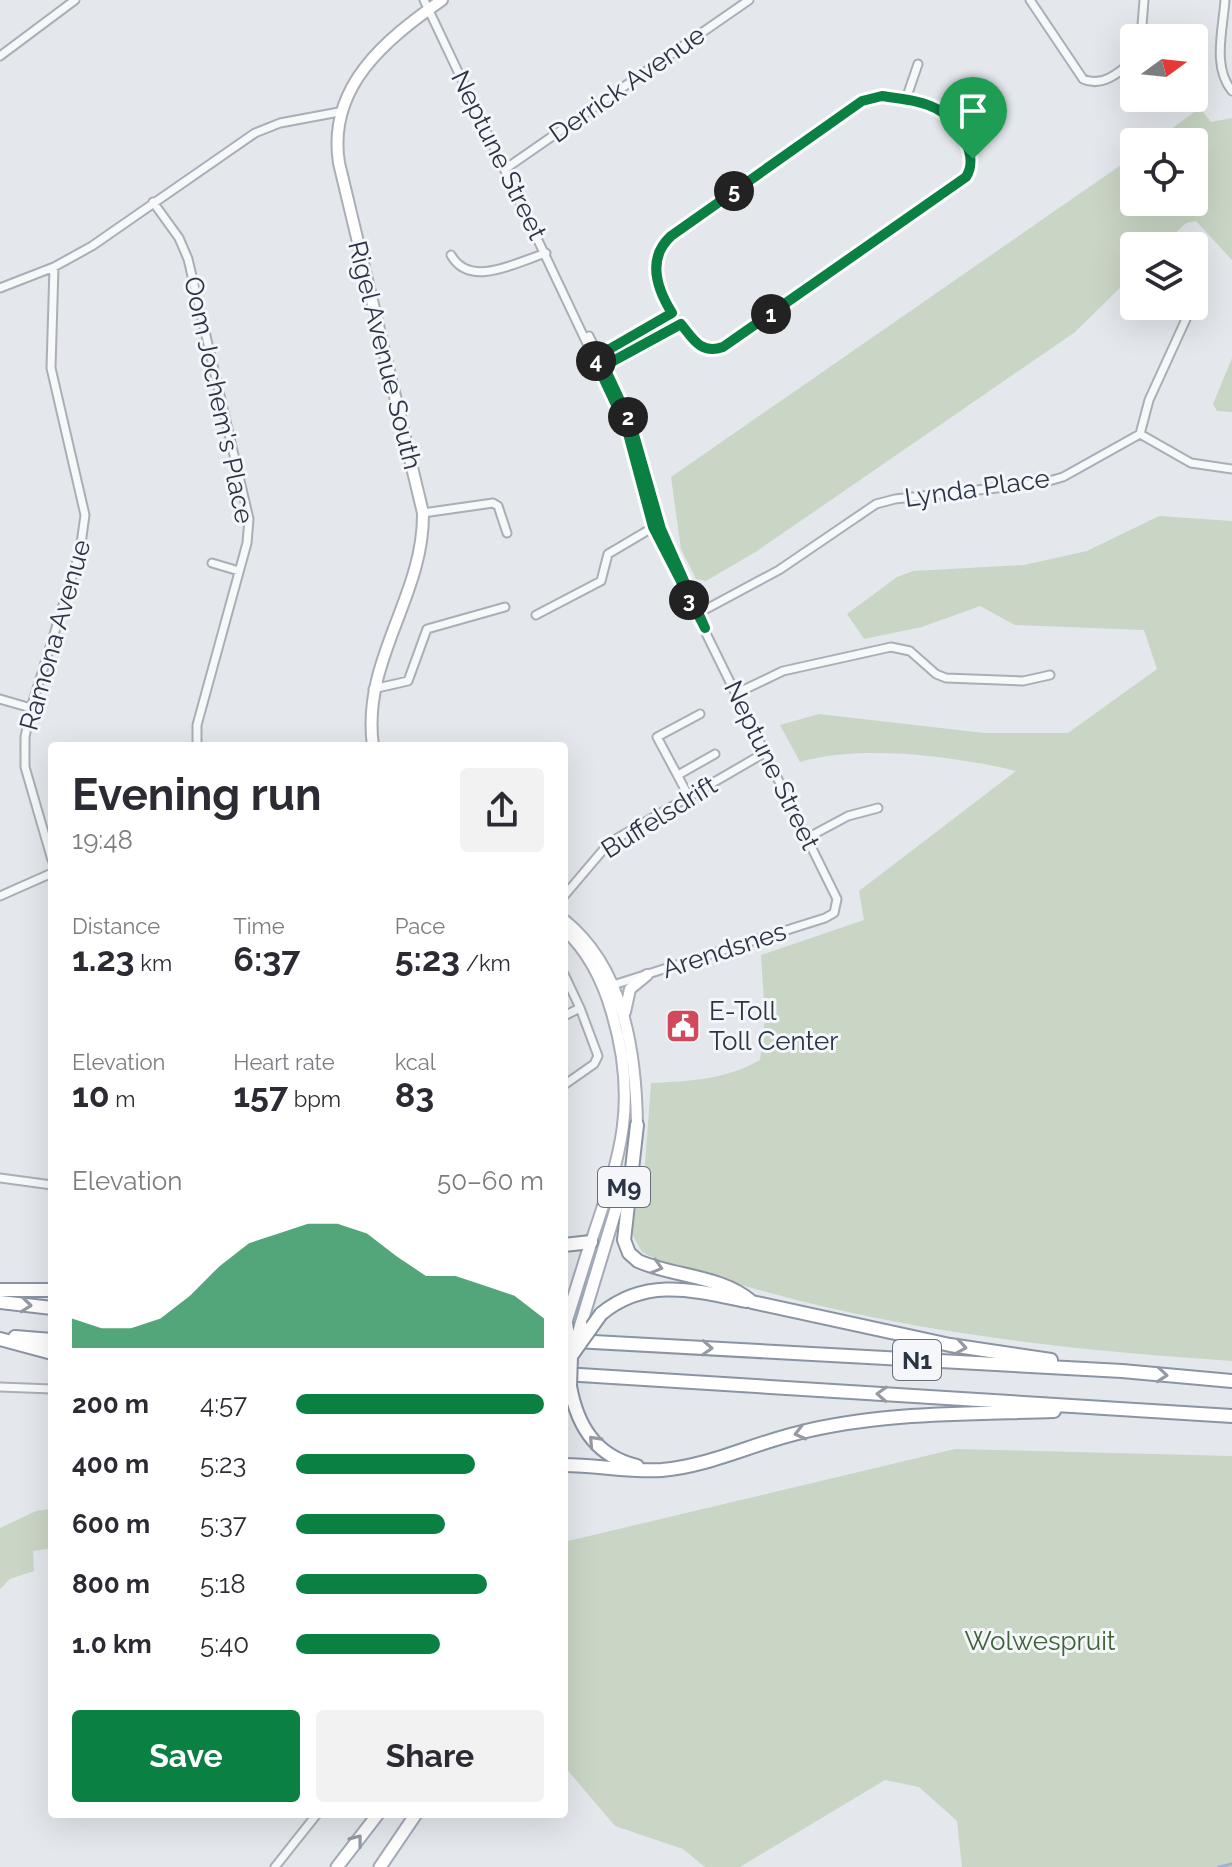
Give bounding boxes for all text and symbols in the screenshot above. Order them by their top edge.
street label: Derrick Avenue [543,19,711,149]
north arrow [1120,24,1208,112]
map controls [1120,24,1208,320]
street label: Neptune Street [445,66,553,245]
pin [939,77,1007,159]
icon: arrive [951,89,995,133]
button: locate [1120,128,1208,216]
pin: 5 [714,171,754,211]
text: 5 [728,178,740,204]
button: layers [1120,232,1208,320]
street label: Rigel Avenue South [342,238,428,472]
street label: Oom Jochem's Place [178,274,260,526]
pin: 1 [751,294,791,334]
text: 1 [766,301,776,327]
pin: 4 [576,341,616,381]
text: 4 [590,348,602,374]
pin: 2 [608,397,648,437]
text: 2 [622,404,634,430]
street label: Lynda Place [903,463,1051,513]
street label: Ramona Avenue [13,536,97,734]
pin: 3 [669,580,709,620]
text: 3 [683,587,695,613]
street label: Neptune Street [718,676,826,855]
button: share [460,768,544,852]
text: Evening run [72,769,321,820]
street label: Buffelsdrift [596,770,723,864]
text: 19:48 [72,825,133,855]
text: Distance [72,913,160,939]
text: Time [233,913,285,939]
text: Pace [395,913,445,939]
street label: Arendsnes [658,916,790,984]
text: 1.23 [72,939,135,979]
text: 6:37 [233,939,300,979]
text: 5:23 [395,939,460,979]
text: km [135,950,172,976]
text: /km [460,950,511,976]
place label: E-Toll Toll Center [709,996,838,1056]
public building icon: E-Toll Toll Center [664,1007,702,1045]
text: Elevation [72,1049,165,1075]
text: Heart rate [233,1049,335,1075]
text: kcal [395,1049,436,1075]
text: 10 [72,1075,110,1115]
text: 157 [233,1075,288,1115]
text: 83 [395,1075,434,1115]
text: m [110,1086,136,1112]
text: bpm [288,1086,341,1112]
text: Elevation [72,1166,182,1196]
text: 50–60 m [437,1166,544,1196]
road number: M9 [598,1167,650,1207]
one-way arrow [650,1258,664,1274]
one-way arrow [20,1296,33,1313]
one-way arrow [954,1337,968,1354]
one-way arrow [701,1340,714,1357]
road number: N1 [893,1340,941,1380]
one-way arrow [1156,1366,1169,1383]
one-way arrow [875,1386,888,1403]
text: 200 m [72,1389,149,1419]
text: 4:57 [200,1389,247,1419]
one-way arrow [793,1424,807,1441]
one-way arrow [588,1436,603,1450]
text: 400 m [72,1449,149,1479]
text: 5:23 [200,1449,247,1479]
text: 600 m [72,1509,150,1539]
text: 5:37 [200,1509,247,1539]
text: 800 m [72,1569,150,1599]
text: 5:18 [200,1569,246,1599]
park label: Wolwespruit [964,1626,1116,1656]
text: 1.0 km [72,1629,152,1659]
text: 5:40 [200,1629,249,1659]
button: Save [72,1710,300,1802]
button: Share [316,1710,544,1802]
one-way arrow [348,1835,362,1849]

